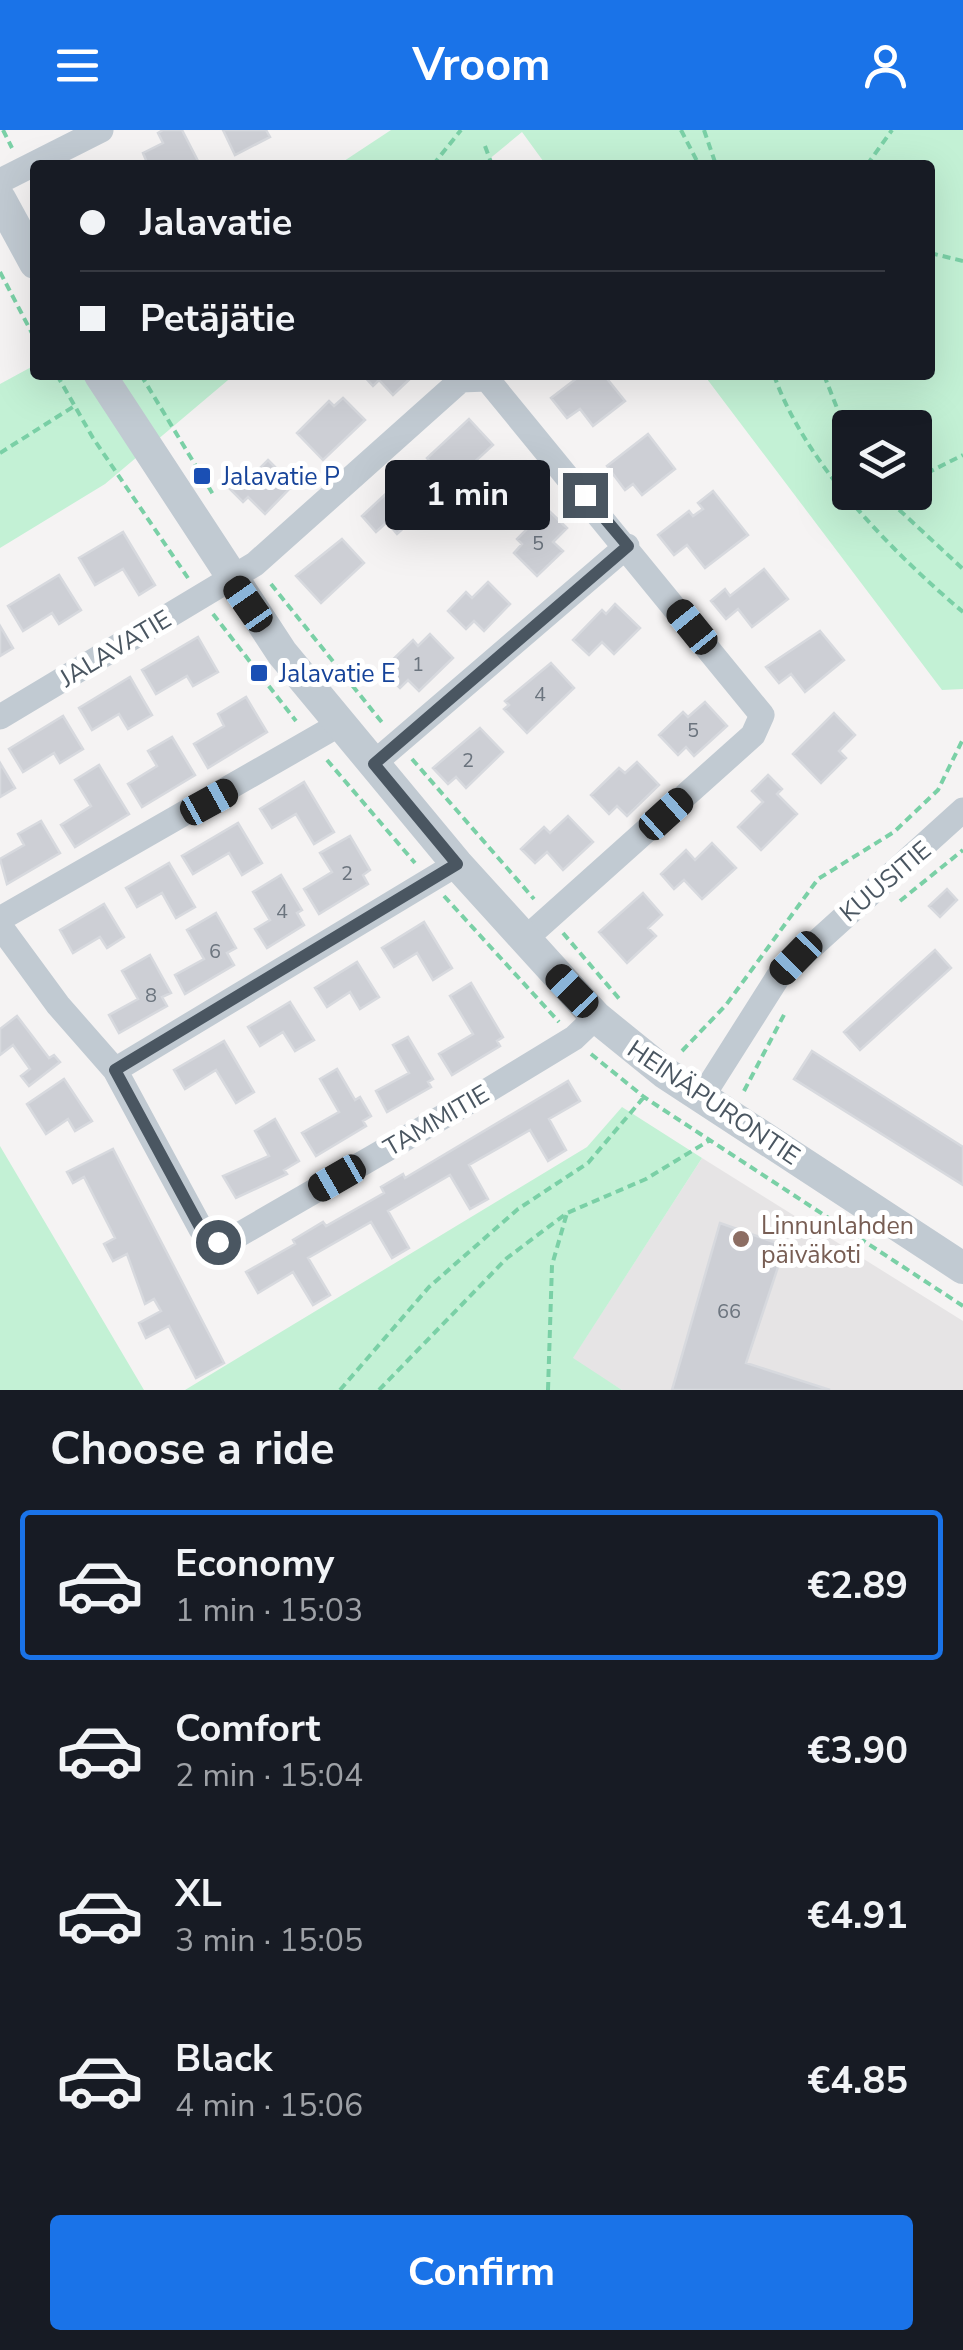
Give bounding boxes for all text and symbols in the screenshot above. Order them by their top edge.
text: Vroom [412,35,551,96]
icon: menu [50,38,105,93]
icon: person [858,38,913,93]
text: Jalavatie [140,197,292,248]
text: Petäjätie [140,293,295,344]
map controls [832,410,932,510]
button: layers [832,410,932,510]
place label: Jalavatie P [221,460,340,494]
callout: 1 min [385,460,550,530]
marker: Jalavatie P [191,465,213,487]
text: 1 min [426,473,509,516]
route end [563,473,608,518]
house number: 5 [532,530,544,557]
car [219,571,277,637]
car [661,594,723,660]
street label: JALAVATIE [53,602,178,696]
house number: 1 [412,651,424,678]
place label: Jalavatie E [278,657,396,691]
marker: Jalavatie E [248,662,270,684]
house number: 4 [534,681,546,708]
house number: 5 [687,717,699,744]
house number: 2 [462,747,474,774]
car [175,774,243,830]
car [634,783,698,845]
street label: KUUSITIE [833,834,939,930]
house number: 2 [341,860,353,887]
house number: 4 [276,898,288,925]
car [764,926,828,990]
house number: 6 [209,938,221,965]
car [540,959,604,1023]
house number: 8 [145,982,157,1009]
street label: HEINÄPURONTIE [621,1033,806,1173]
street label: TAMMITIE [378,1077,495,1165]
car [304,1150,370,1206]
place label: Linnunlahden päiväkoti [761,1209,914,1272]
route start [196,1220,241,1265]
marker: Linnunlahden päiväkoti [730,1228,752,1250]
house number: 66 [717,1298,741,1325]
text: Choose a ride [50,1419,335,1480]
text: Economy [175,1538,334,1589]
icon: car [55,1540,145,1630]
text: €2.89 [807,1560,908,1611]
text: 1 min · 15:03 [175,1589,363,1632]
text: Comfort [175,1703,320,1754]
icon: car [55,1705,145,1795]
text: €3.90 [807,1725,908,1776]
text: 2 min · 15:04 [175,1754,363,1797]
text: XL [175,1868,222,1919]
icon: car [55,1870,145,1960]
text: €4.91 [807,1890,908,1941]
text: 3 min · 15:05 [175,1919,363,1962]
text: Black [175,2033,272,2084]
icon: car [55,2035,145,2125]
text: €4.85 [807,2055,908,2106]
text: 4 min · 15:06 [175,2084,363,2127]
button: Confirm [50,2215,913,2330]

